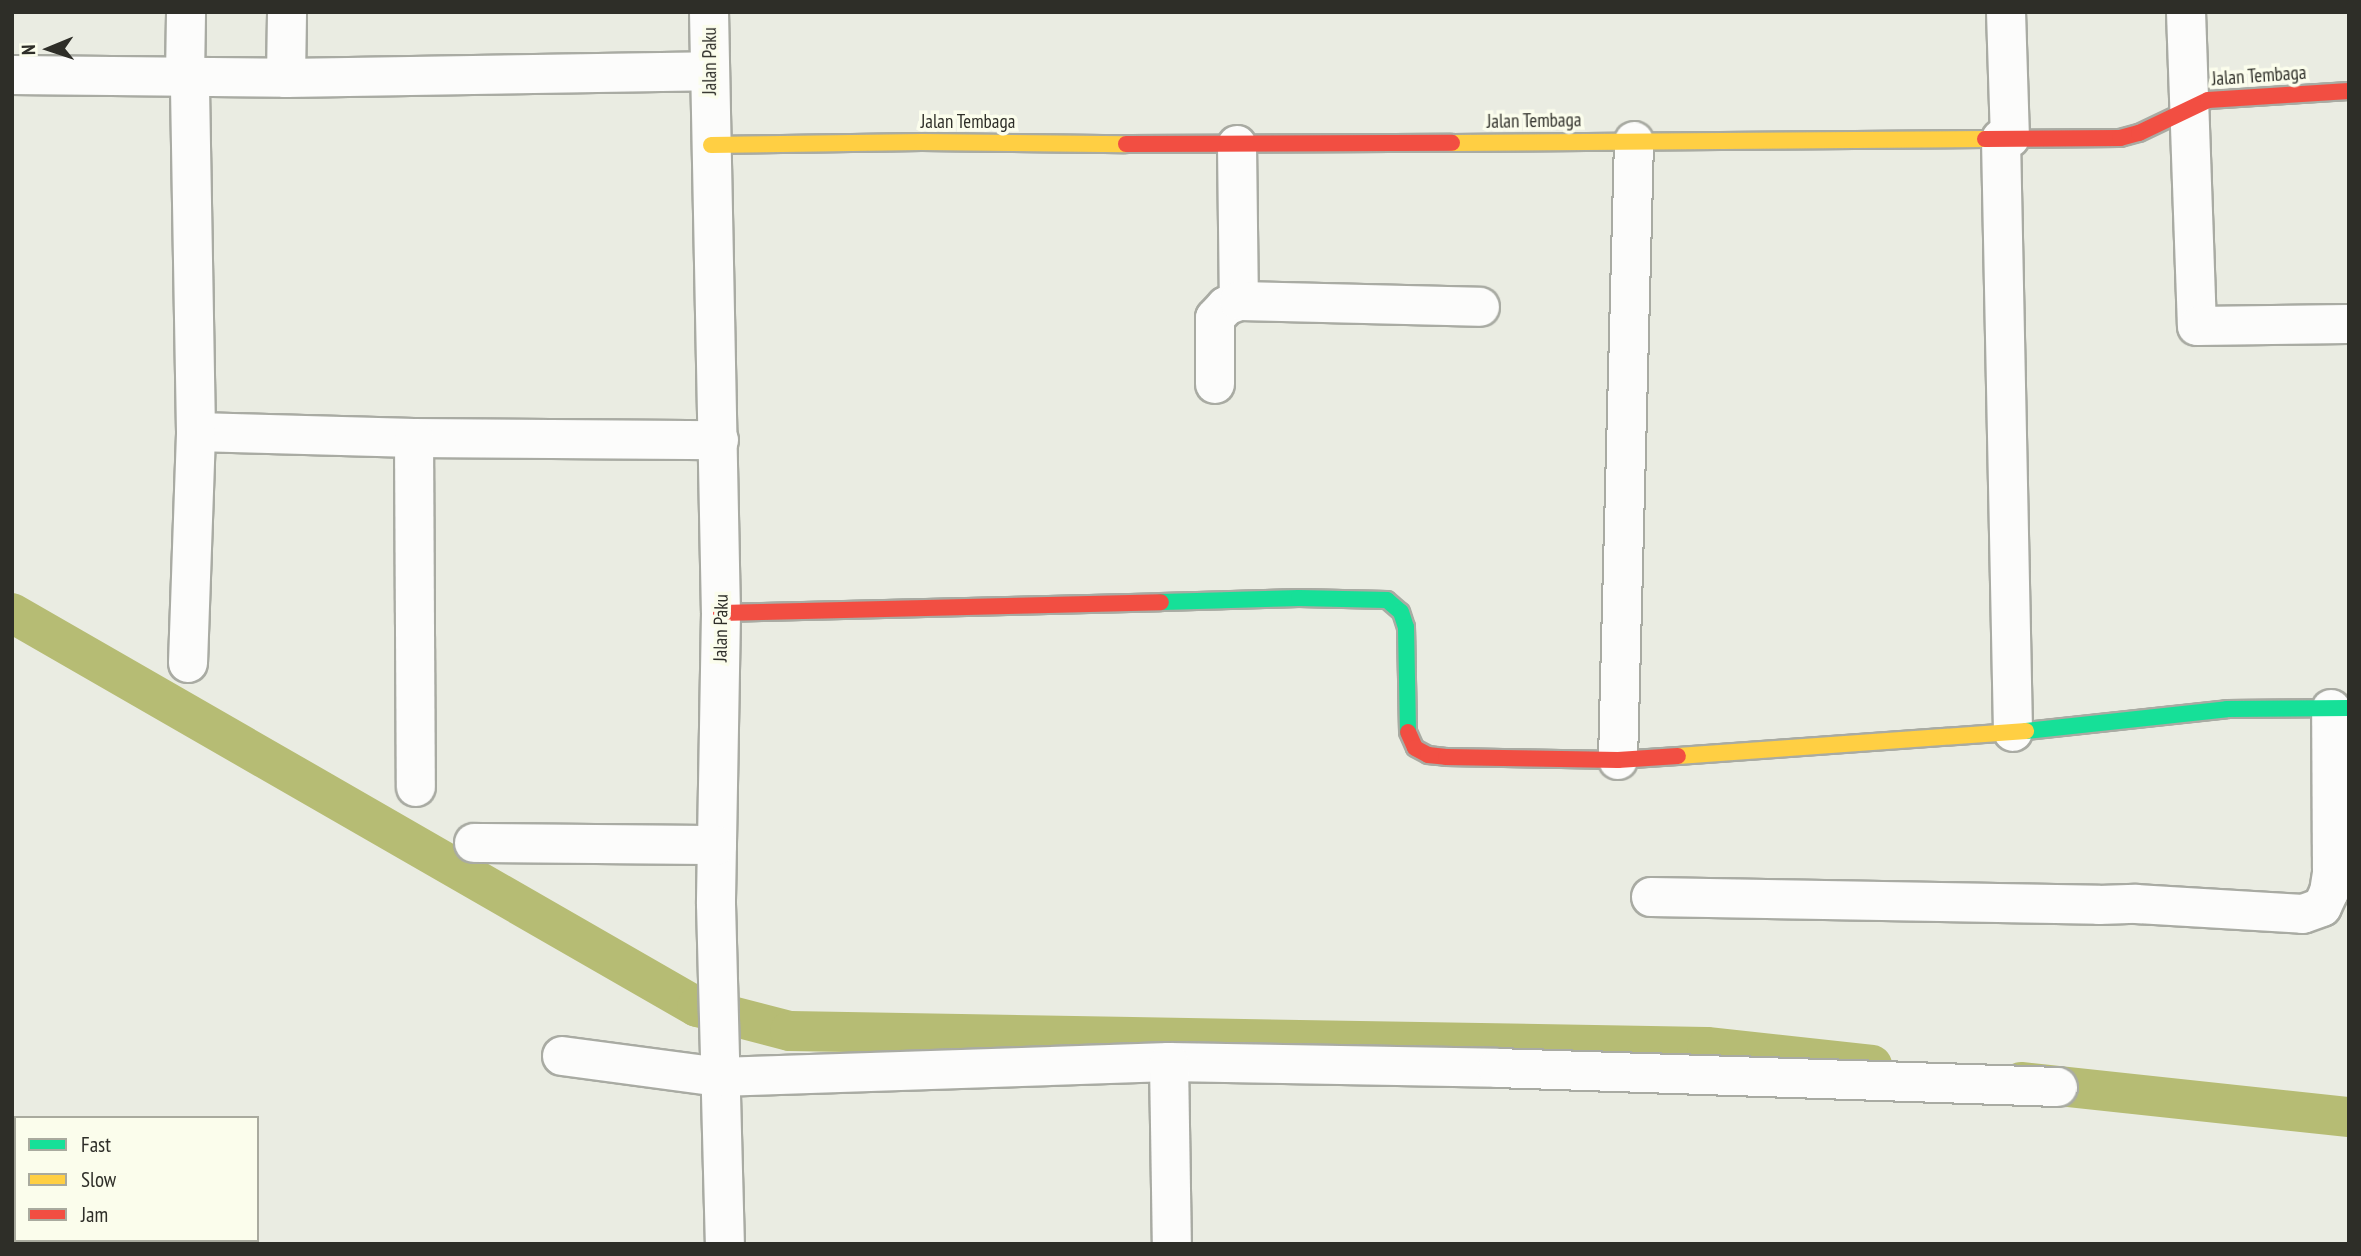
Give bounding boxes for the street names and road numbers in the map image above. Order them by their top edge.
street label: Jalan Paku [699,27,721,95]
street label: Jalan Tembaga [2211,61,2307,91]
street label: Jalan Tembaga [1486,109,1582,133]
street label: Jalan Tembaga [921,111,1015,133]
street label: Jalan Paku [709,594,733,662]

